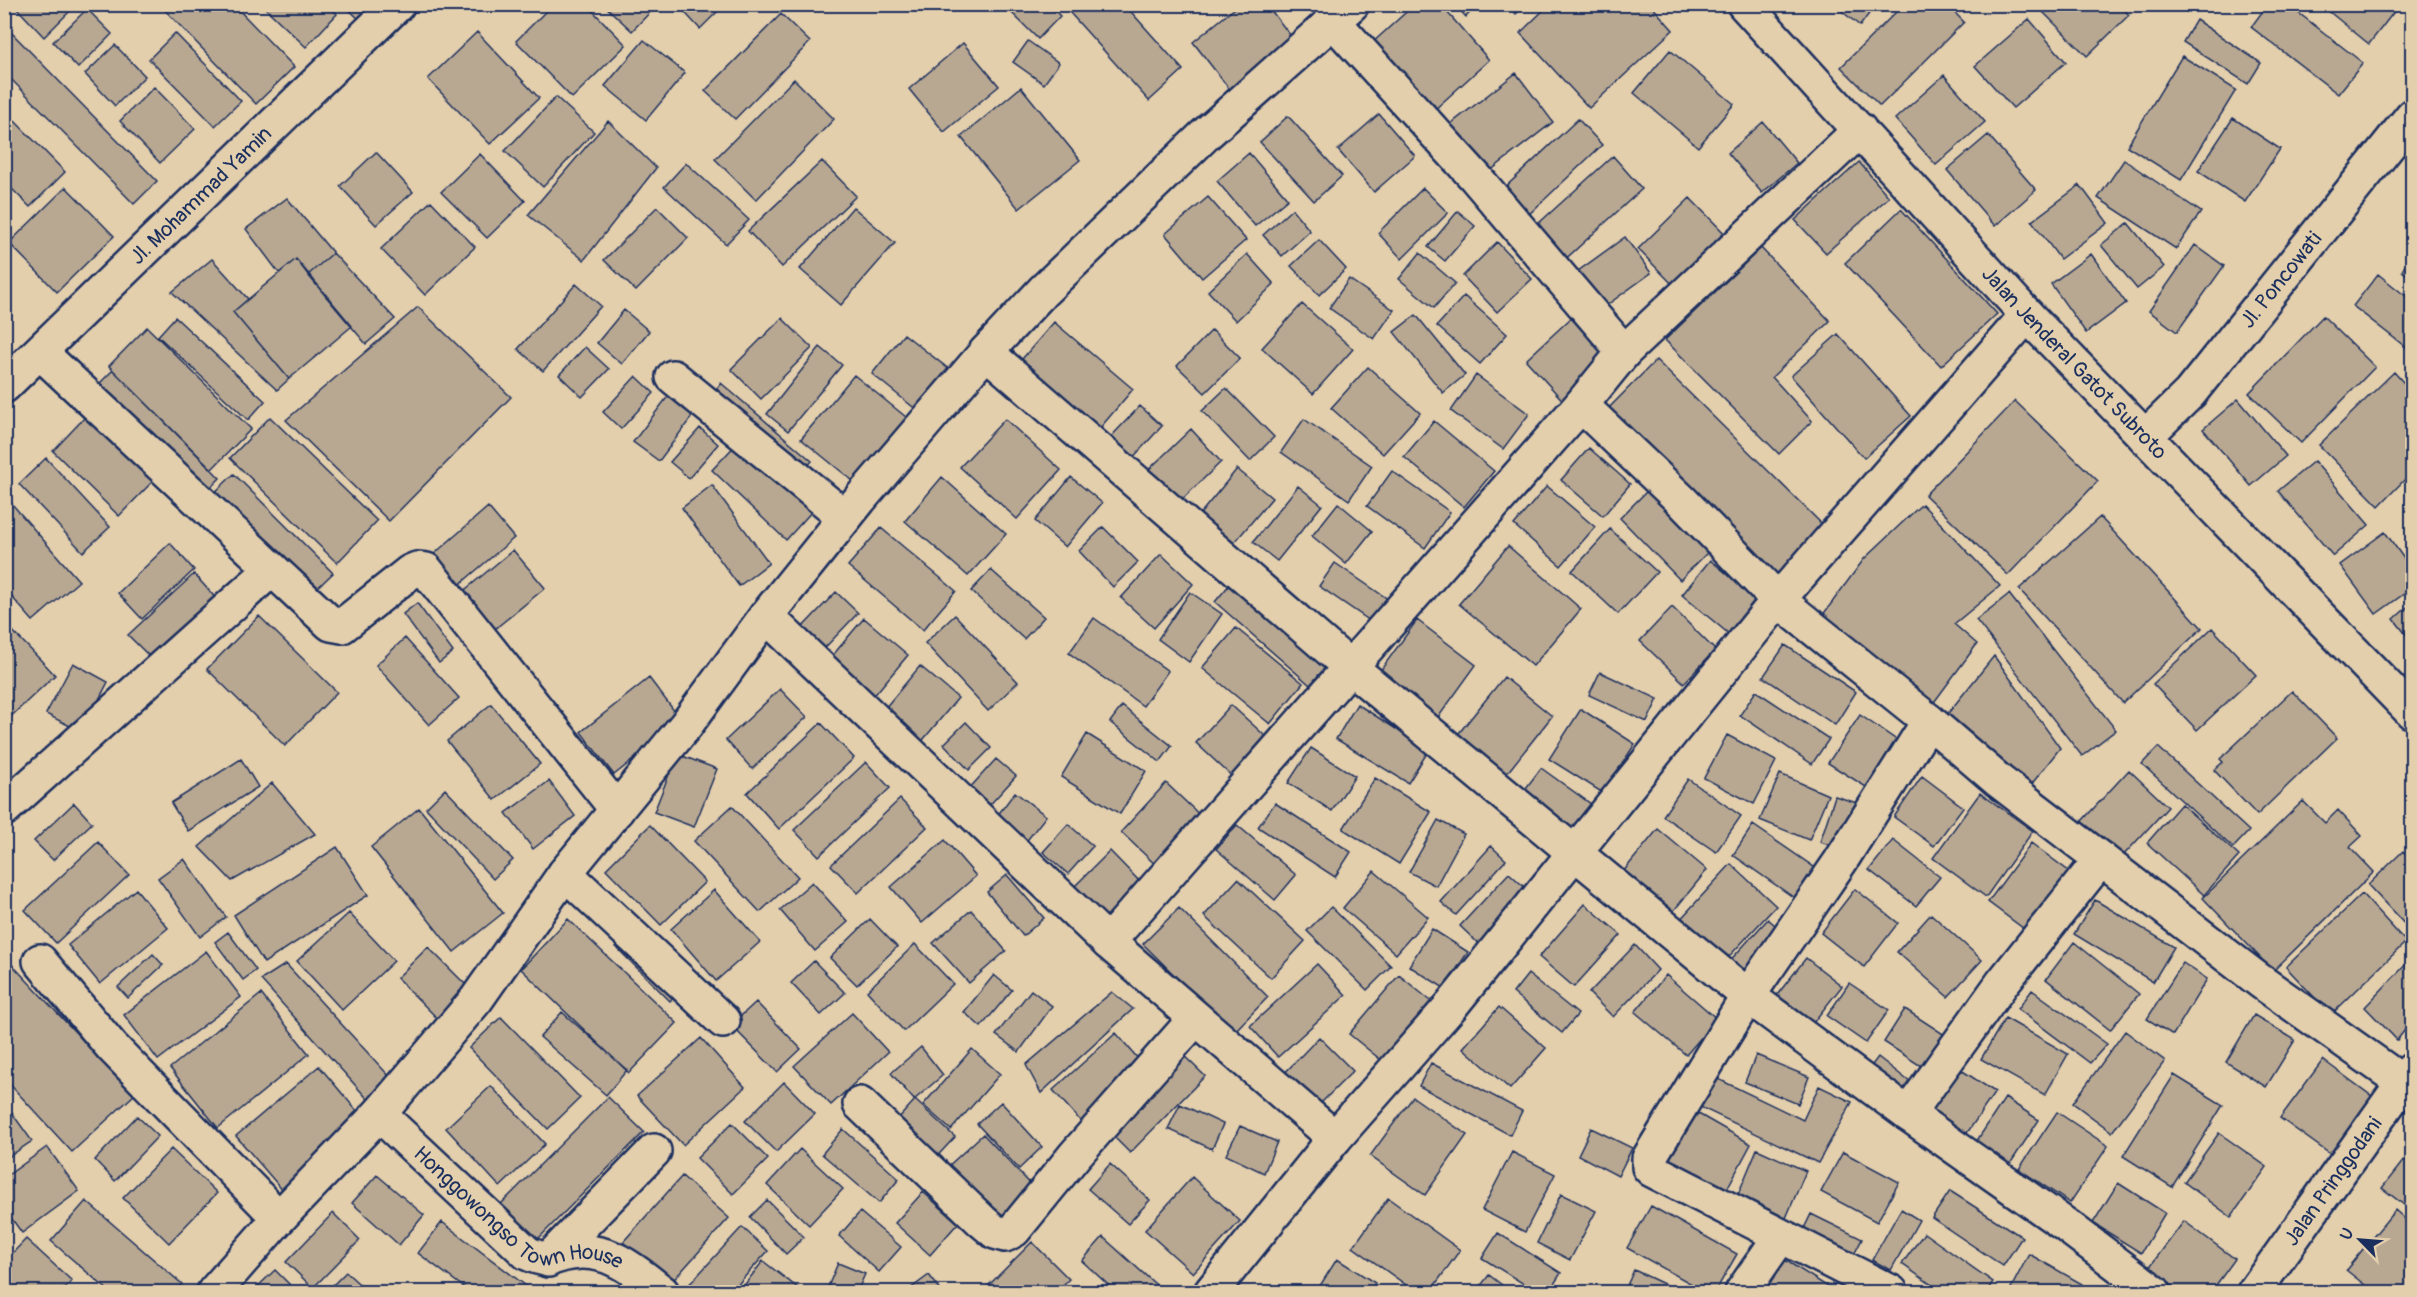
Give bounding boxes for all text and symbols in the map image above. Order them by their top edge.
street label: Jl. Mohammad Yamin [124,121,278,271]
street label: Jl. Poncowati [2234,226,2328,334]
street label: Jalan Jenderal Gatot Subroto [1976,261,2173,465]
street label: Jalan Pringgodani [2278,1112,2389,1251]
street label: Honggowongso Town House [408,1141,628,1276]
north arrow [2330,1210,2390,1270]
text: U [2336,1225,2359,1243]

